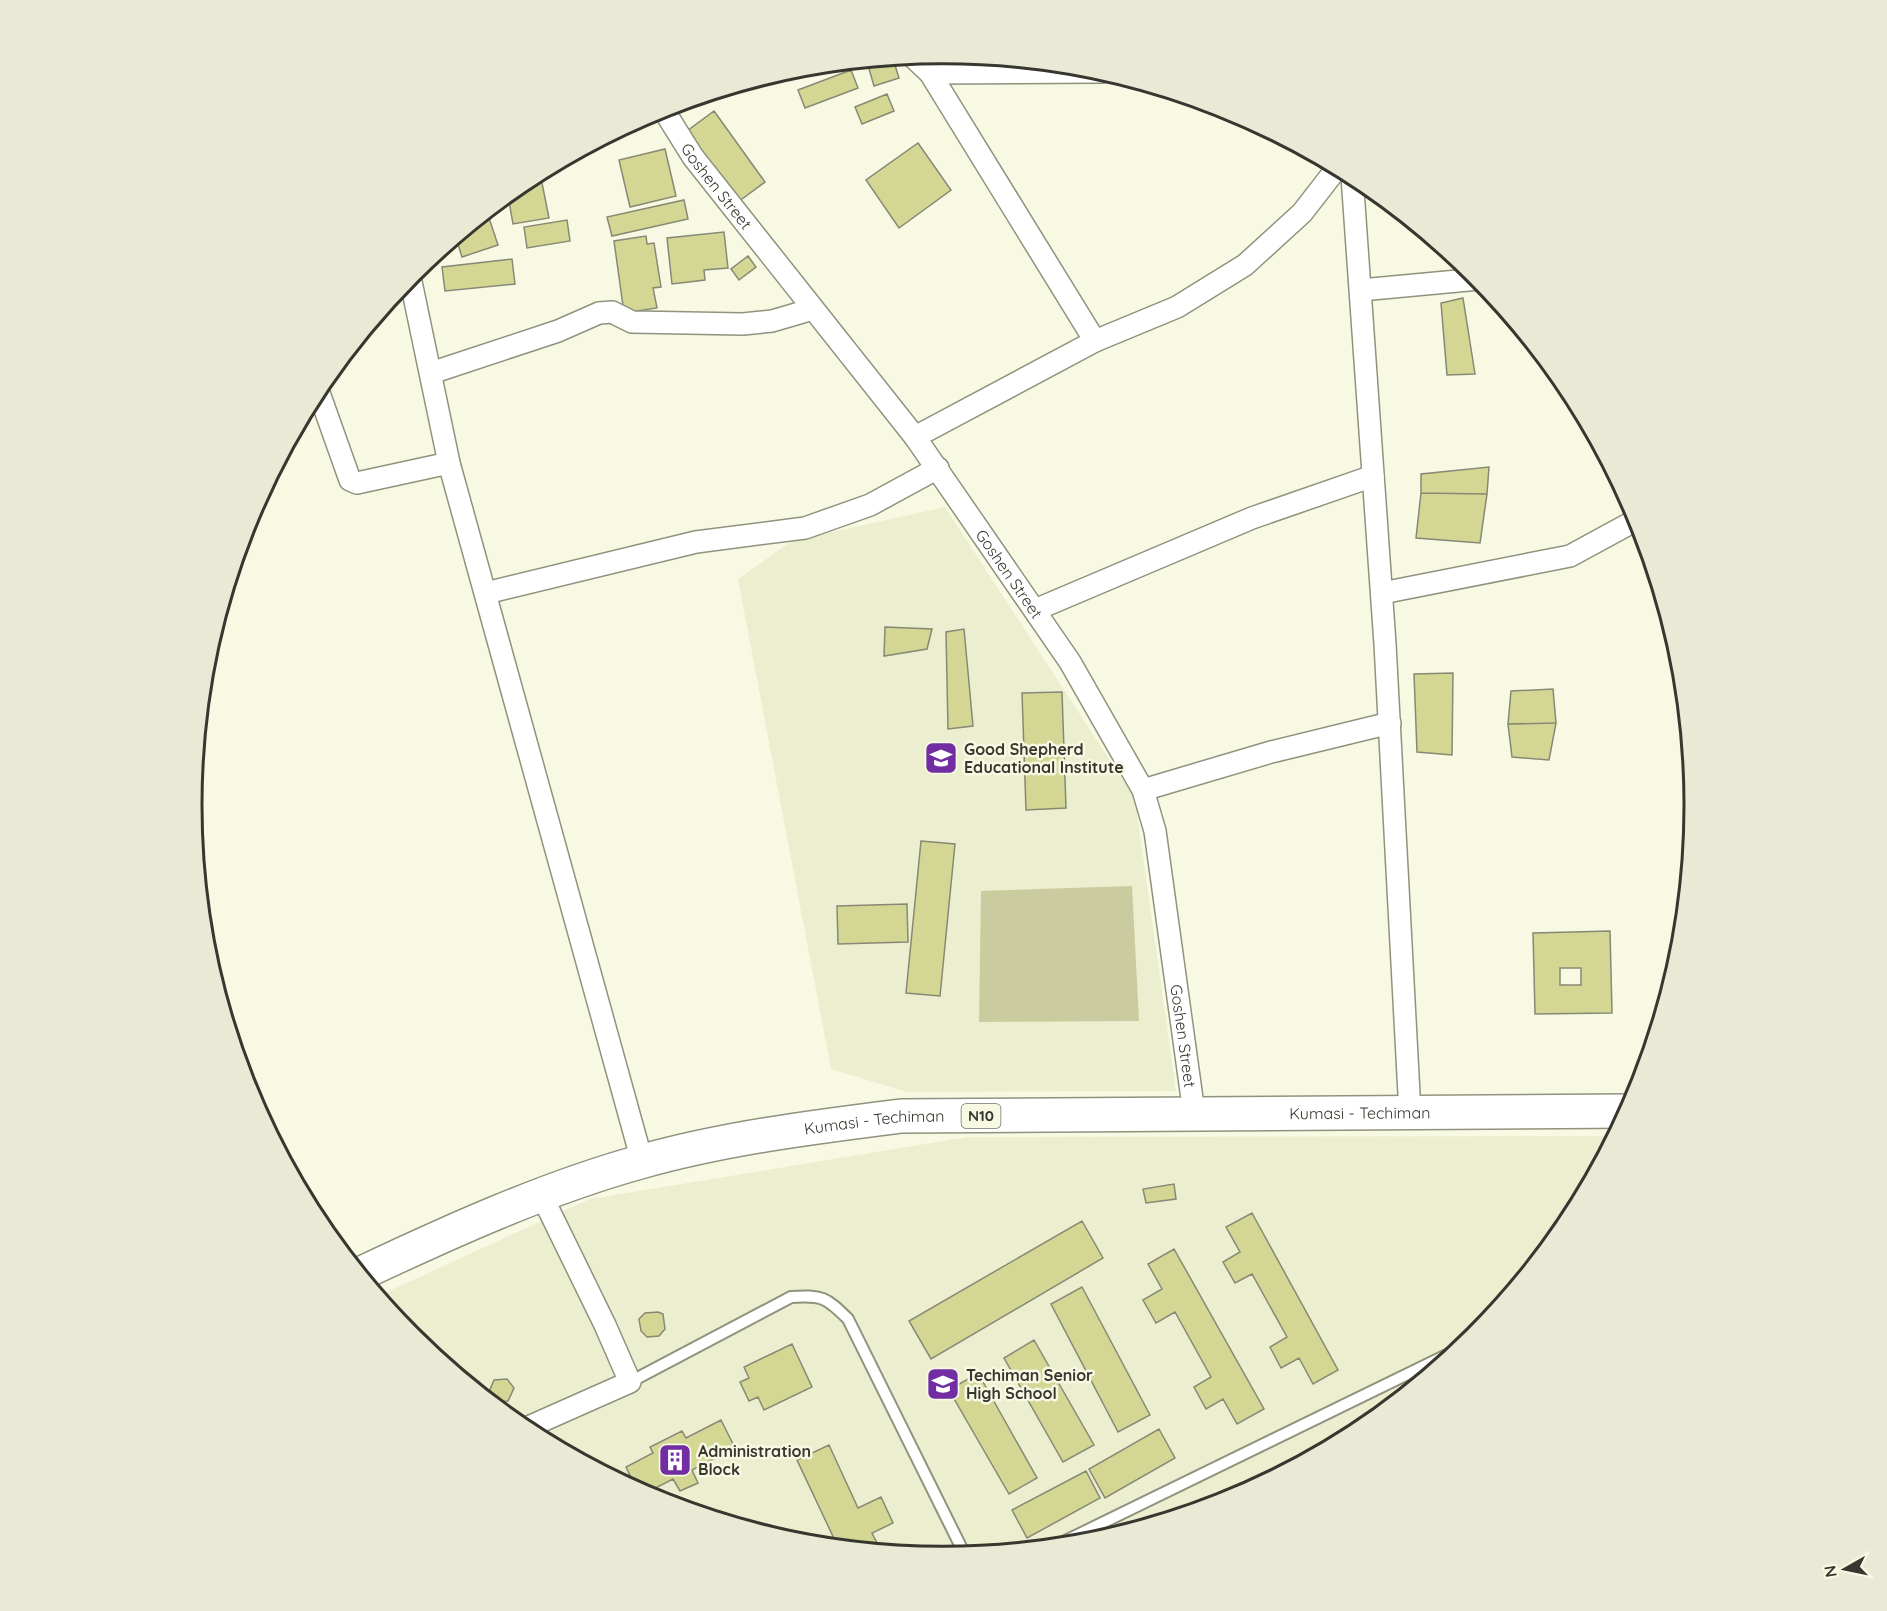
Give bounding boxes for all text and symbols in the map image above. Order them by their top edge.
street label: Goshen Street [677,139,756,233]
street label: Goshen Street [972,525,1047,622]
place label: Good Shepherd Educational Institute [964,739,1124,777]
school or university icon: Good Shepherd Educational Institute [923,740,959,776]
street label: Goshen Street [1166,983,1200,1089]
street label: Kumasi - Techiman [1289,1102,1430,1123]
road number: N10 [962,1104,1000,1128]
street label: Kumasi - Techiman [803,1106,944,1139]
place label: Techiman Senior High School [966,1365,1093,1403]
school or university icon: Techiman Senior High School [925,1366,961,1402]
place label: Administration Block [698,1441,811,1479]
building icon: Administration Block [657,1442,693,1478]
north arrow [1815,1539,1875,1599]
text: N [1819,1564,1841,1579]

